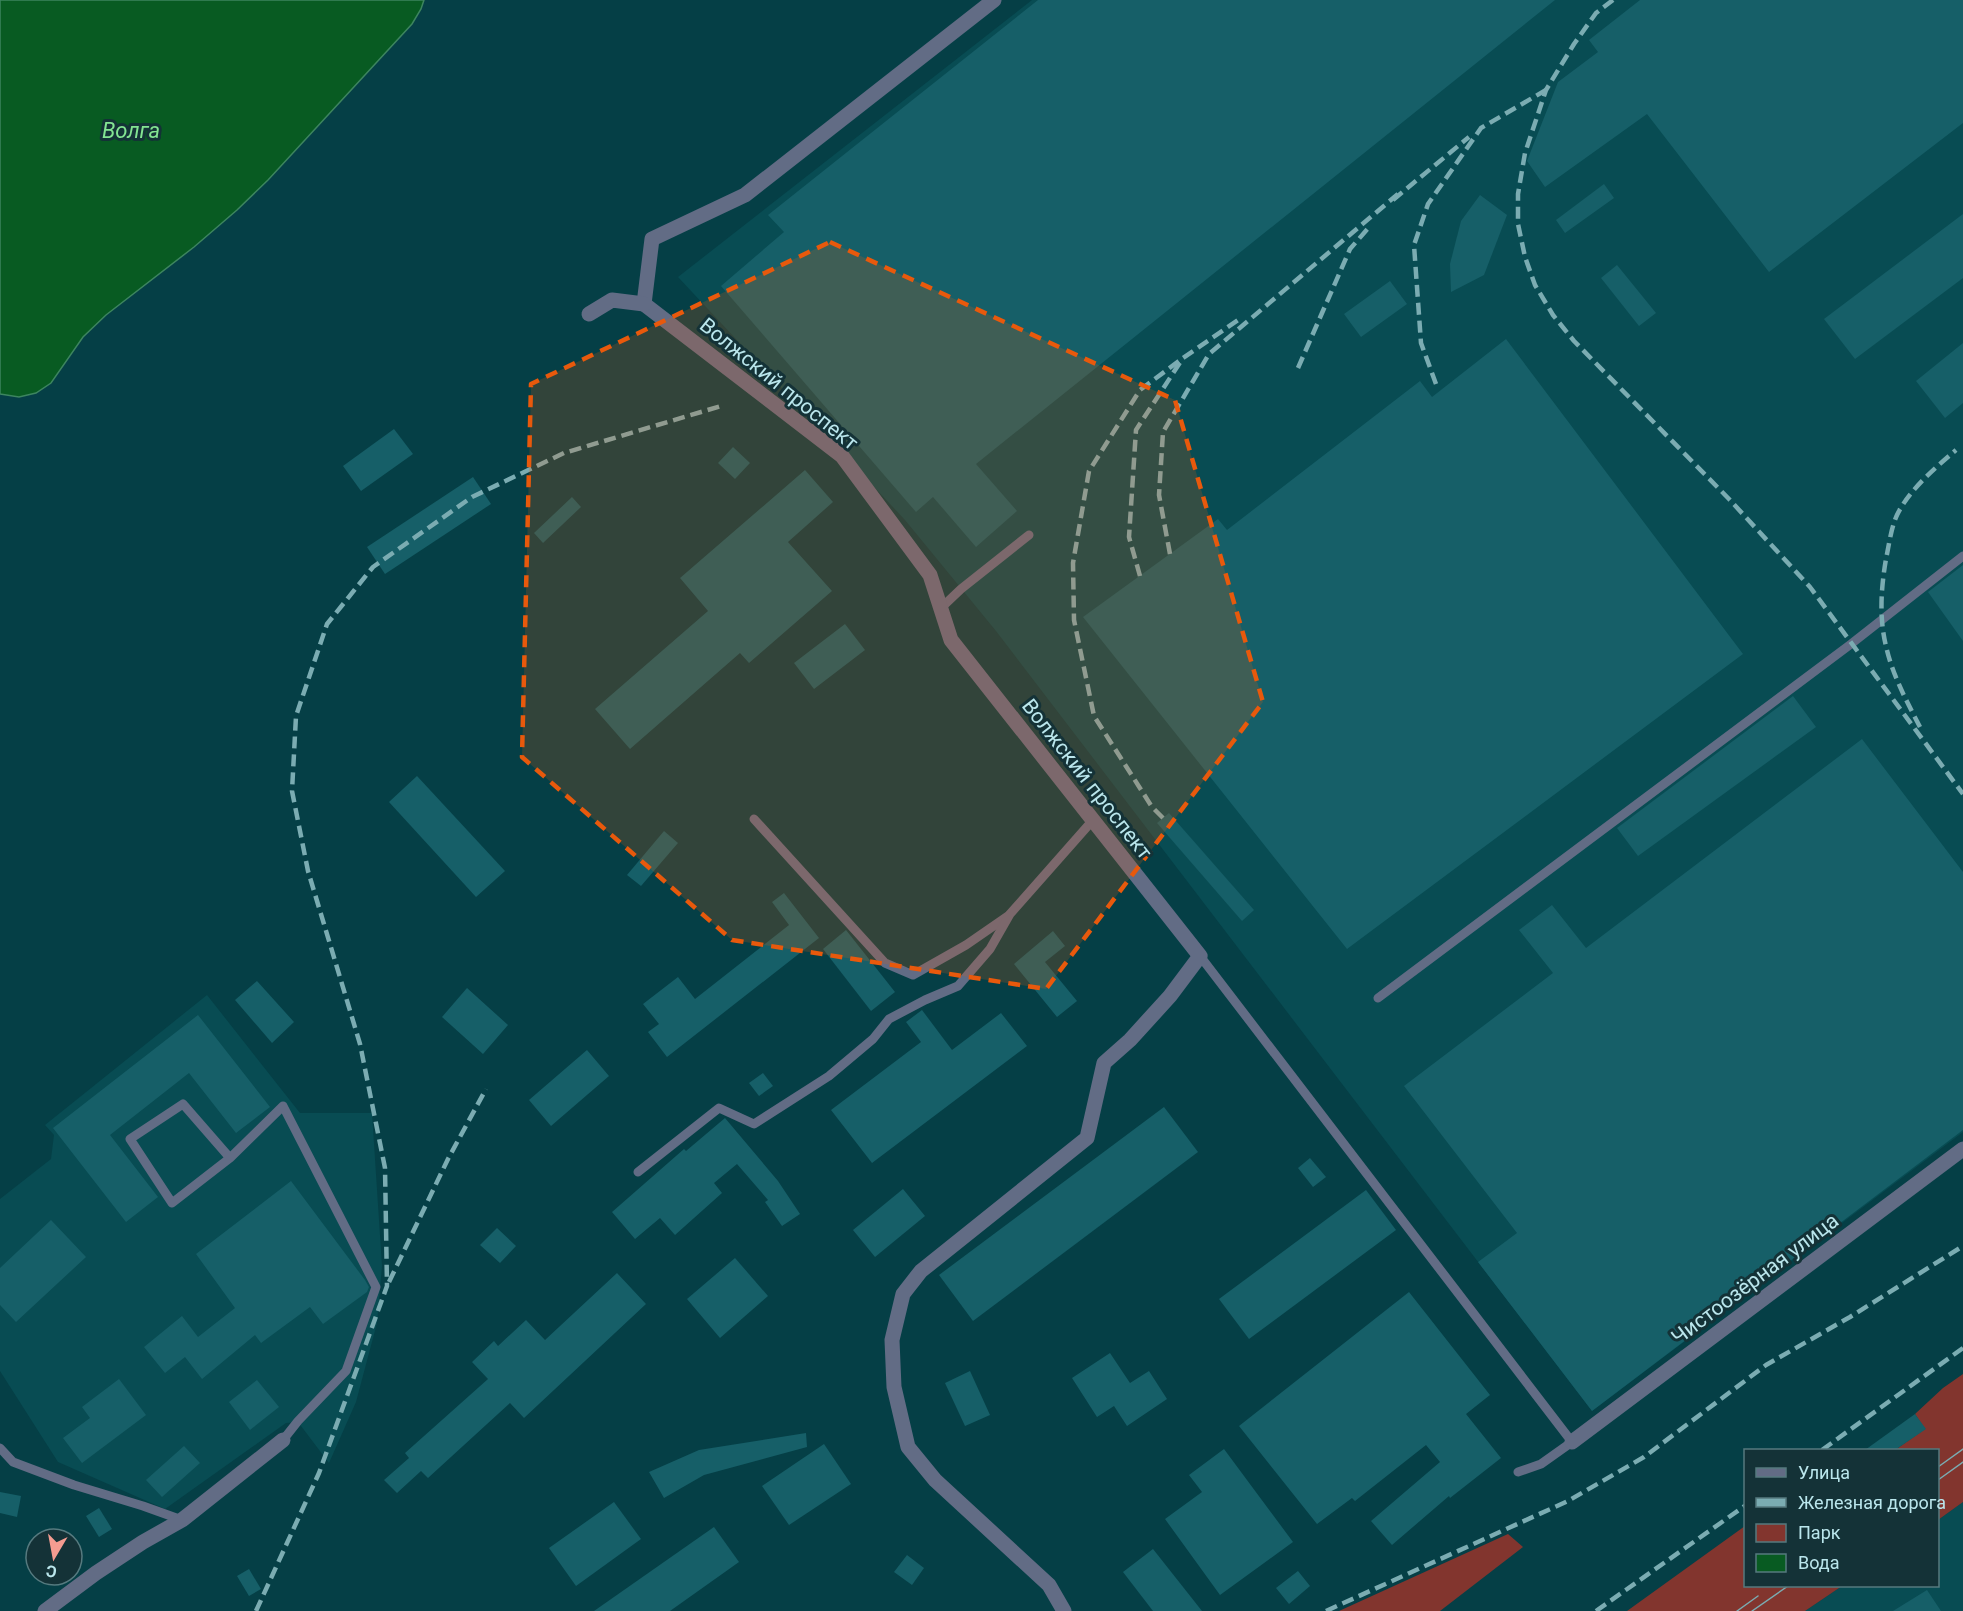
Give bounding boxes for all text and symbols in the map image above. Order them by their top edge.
water label: Волга [102,118,160,143]
street label: Волжский проспект [695,313,863,455]
street label: Волжский проспект [1017,694,1157,864]
street label: Чистоозёрная улица [1667,1208,1843,1350]
legend [1744,1449,1939,1587]
text: Улица [1798,1462,1850,1483]
text: Железная дорога [1798,1492,1946,1513]
text: Парк [1798,1522,1841,1543]
north arrow [24,1527,84,1587]
text: Вода [1798,1552,1840,1573]
text: С [45,1561,58,1582]

